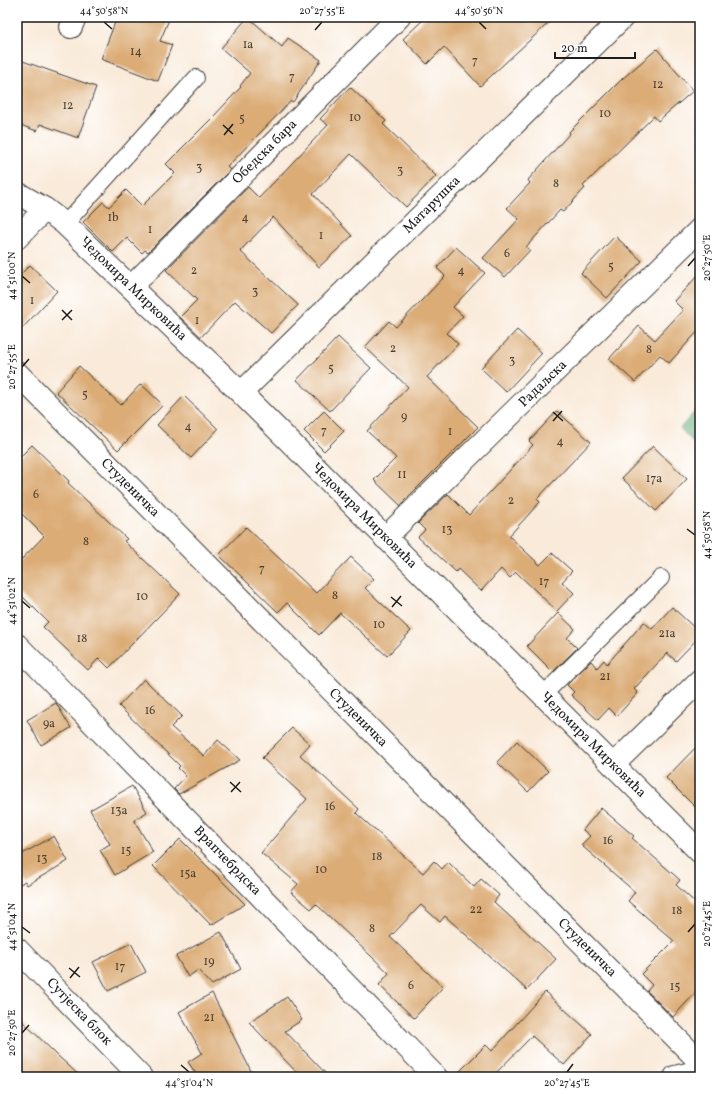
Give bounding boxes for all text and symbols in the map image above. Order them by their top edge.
text: 44°50'58"N [80,4,129,18]
text: 20°27'55"E [299,4,345,18]
text: 44°50'56"N [455,4,504,18]
scale bar [555,34,635,60]
house number: 1a [243,37,253,53]
text: 20 m [561,41,588,57]
house number: 14 [130,44,142,60]
house number: 7 [472,53,478,69]
house number: 7 [289,69,295,85]
house number: 12 [652,77,664,93]
house number: 12 [62,98,74,114]
house number: 10 [599,106,611,122]
house number: 10 [349,110,361,126]
house number: 5 [239,111,245,127]
street label: Обедска бара [228,115,302,189]
house number: 3 [196,160,202,176]
house number: 3 [397,163,403,179]
street label: Матарушка [399,172,465,238]
house number: 8 [553,176,559,192]
house number: 1b [107,210,119,226]
house number: 4 [241,210,249,226]
house number: 1 [148,222,152,238]
house number: 1 [319,228,323,244]
street label: Чедомира Мирковића [75,233,191,345]
text: 20°27'50"E [700,235,714,281]
house number: 6 [504,246,510,262]
text: 44°51'00"N [5,251,19,300]
house number: 5 [608,259,614,275]
house number: 2 [191,263,197,279]
house number: 4 [457,263,465,279]
house number: 3 [252,284,258,300]
house number: 1 [30,293,34,309]
house number: 1 [195,313,199,329]
house number: 2 [390,341,396,357]
house number: 8 [646,342,652,358]
text: 20°27'55"E [5,344,19,390]
house number: 3 [509,353,515,369]
street label: Радаљска [515,356,571,412]
house number: 5 [328,361,334,377]
house number: 5 [82,387,88,403]
house number: 9 [401,409,407,425]
house number: 4 [184,419,192,435]
house number: 7 [321,423,327,439]
house number: 1 [448,424,452,440]
house number: 4 [556,434,564,450]
street label: Студеничка [96,454,164,522]
street label: Чедомира Мирковића [307,459,421,573]
house number: 11 [397,467,407,483]
house number: 17a [646,471,662,487]
house number: 6 [33,487,39,503]
house number: 2 [508,493,514,509]
text: 44°50'58"N [700,510,714,559]
house number: 13 [442,522,452,538]
house number: 8 [83,534,89,550]
house number: 7 [259,561,265,577]
house number: 17 [539,574,549,590]
text: 44°51'02"N [5,576,19,625]
house number: 8 [332,588,338,604]
house number: 10 [136,589,148,605]
house number: 10 [373,617,385,633]
house number: 21a [658,626,676,642]
house number: 18 [77,631,87,647]
house number: 21 [599,669,611,685]
street label: Студеничка [324,684,392,752]
street label: Чедомира Мирковића [536,688,650,802]
house number: 16 [145,703,155,719]
house number: 9a [43,716,55,732]
house number: 16 [325,799,335,815]
house number: 13a [111,803,127,819]
street label: Врапчебрдска [189,822,265,900]
house number: 16 [603,833,613,849]
house number: 15 [121,843,131,859]
house number: 18 [372,849,382,865]
house number: 13 [37,851,47,867]
house number: 10 [315,862,327,878]
house number: 15a [180,866,196,882]
text: 20°27'45"E [700,901,714,947]
text: 44°51'04"N [5,902,19,951]
house number: 22 [470,902,482,918]
house number: 18 [672,903,682,919]
street label: Студеничка [553,914,621,982]
house number: 8 [369,921,375,937]
house number: 19 [204,954,214,970]
house number: 17 [115,959,125,975]
street label: Сутјеска блок [42,974,117,1050]
house number: 6 [408,978,414,994]
house number: 15 [670,979,680,995]
text: 20°27'50"E [5,1010,19,1056]
house number: 21 [203,1010,215,1026]
text: 44°51'04"N [165,1076,214,1090]
text: 20°27'45"E [544,1076,590,1090]

